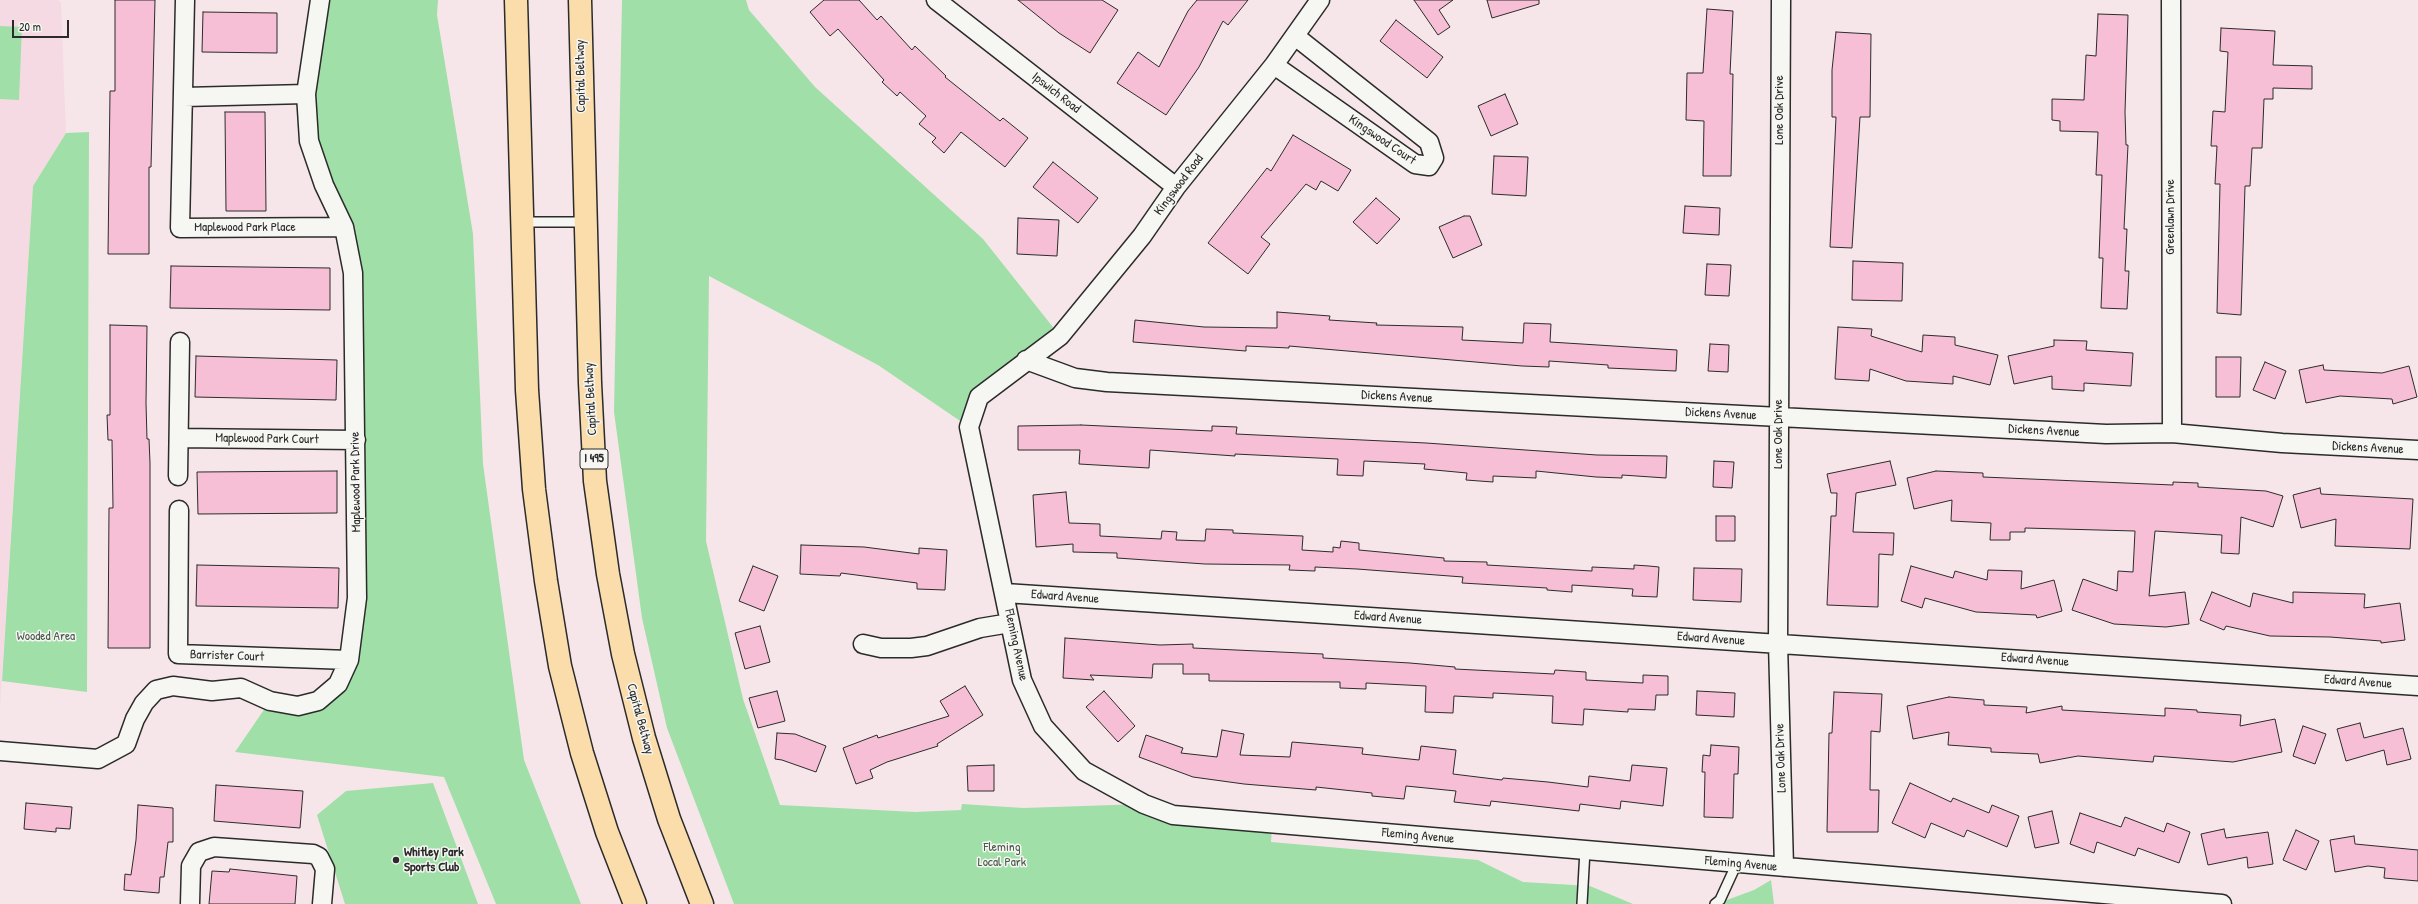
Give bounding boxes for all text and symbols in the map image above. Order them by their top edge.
scale bar [14,12,71,38]
text: 20 m [19,18,41,35]
street label: Capital Beltway [573,39,589,113]
street label: Ipswich Road [1029,69,1083,117]
street label: Lone Oak Drive [1772,75,1788,145]
street label: Kingswood Court [1345,112,1419,168]
street label: Kingswood Road [1151,151,1207,219]
street label: Greenlawn Drive [2163,179,2179,255]
street label: Maplewood Park Place [194,220,296,236]
street label: Capital Beltway [581,362,601,436]
street label: Dickens Avenue [1361,387,1433,407]
street label: Lone Oak Drive [1771,399,1787,469]
street label: Dickens Avenue [1685,404,1757,424]
street label: Dickens Avenue [2008,421,2080,441]
street label: Maplewood Park Court [215,430,319,448]
street label: Maplewood Park Drive [347,431,365,533]
street label: Dickens Avenue [2332,438,2404,458]
road number: I 495 [580,449,608,469]
street label: Edward Avenue [1031,587,1099,607]
street label: Fleming Avenue [1001,608,1031,682]
street label: Edward Avenue [1354,608,1422,628]
park label: Wooded Area [17,629,75,645]
street label: Edward Avenue [1677,629,1745,649]
street label: Barrister Court [190,647,264,665]
street label: Edward Avenue [2001,650,2069,670]
street label: Edward Avenue [2324,672,2392,692]
street label: Capital Beltway [623,682,657,756]
street label: Lone Oak Drive [1772,723,1790,793]
street label: Fleming Avenue [1381,825,1455,847]
park label: Fleming Local Park [978,840,1026,871]
place label: Whitley Park Sports Club [404,845,464,876]
street label: Fleming Avenue [1704,853,1778,875]
marker: Whitley Park Sports Club [391,855,401,865]

